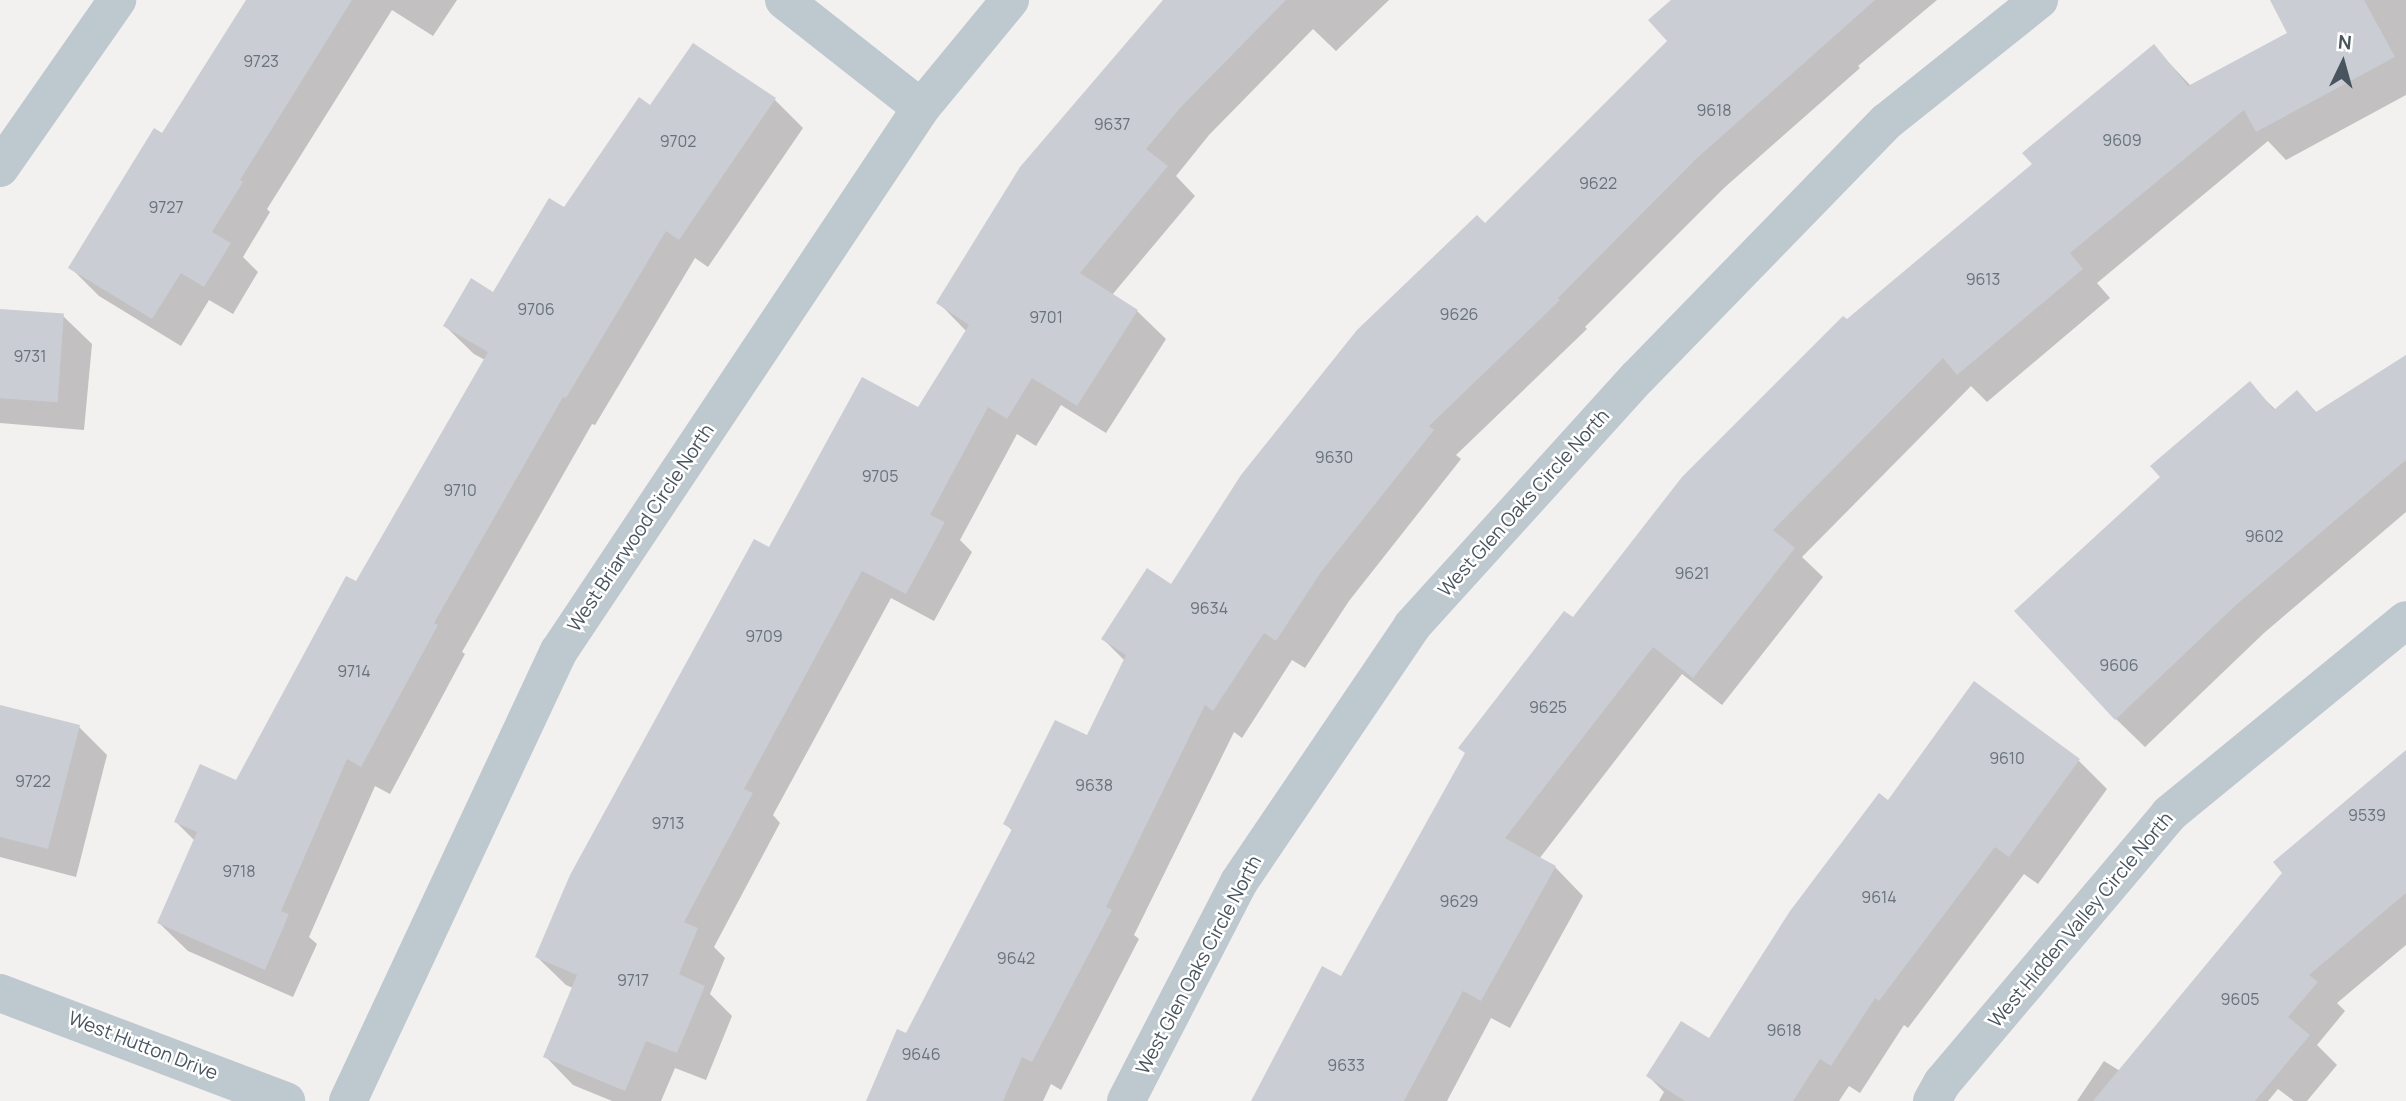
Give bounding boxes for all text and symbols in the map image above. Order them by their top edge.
north arrow [2308,28,2378,98]
text: N [2337,29,2353,56]
house number: 9723 [243,51,279,71]
house number: 9618 [1696,100,1732,120]
house number: 9637 [1094,114,1130,134]
house number: 9609 [2102,130,2142,150]
house number: 9702 [660,131,696,151]
house number: 9622 [1579,173,1617,193]
house number: 9727 [149,197,183,217]
house number: 9613 [1966,269,2000,289]
house number: 9706 [517,299,555,319]
house number: 9626 [1440,304,1478,324]
house number: 9701 [1029,307,1063,327]
house number: 9731 [14,346,46,366]
street label: West Glen Oaks Circle North [1434,405,1614,601]
street label: West Briarwood Circle North [563,420,719,636]
house number: 9630 [1315,447,1353,467]
house number: 9705 [862,466,898,486]
house number: 9710 [443,480,477,500]
house number: 9602 [2245,526,2283,546]
house number: 9621 [1674,563,1710,583]
house number: 9634 [1190,598,1228,618]
house number: 9709 [745,626,783,646]
house number: 9606 [2099,655,2139,675]
house number: 9714 [337,661,371,681]
house number: 9625 [1529,697,1567,717]
house number: 9610 [1989,748,2025,768]
house number: 9722 [15,771,51,791]
house number: 9638 [1075,775,1113,795]
house number: 9539 [2348,805,2386,825]
street label: West Hidden Valley Circle North [1984,808,2178,1032]
house number: 9713 [652,813,684,833]
street label: West Glen Oaks Circle North [1132,852,1266,1078]
house number: 9718 [222,861,256,881]
house number: 9614 [1861,887,1897,907]
house number: 9629 [1440,891,1478,911]
house number: 9642 [997,948,1035,968]
house number: 9717 [617,970,649,990]
house number: 9605 [2221,989,2259,1009]
street label: West Hutton Drive [65,1007,221,1085]
house number: 9618 [1766,1020,1802,1040]
house number: 9646 [901,1044,941,1064]
house number: 9633 [1327,1055,1365,1075]

